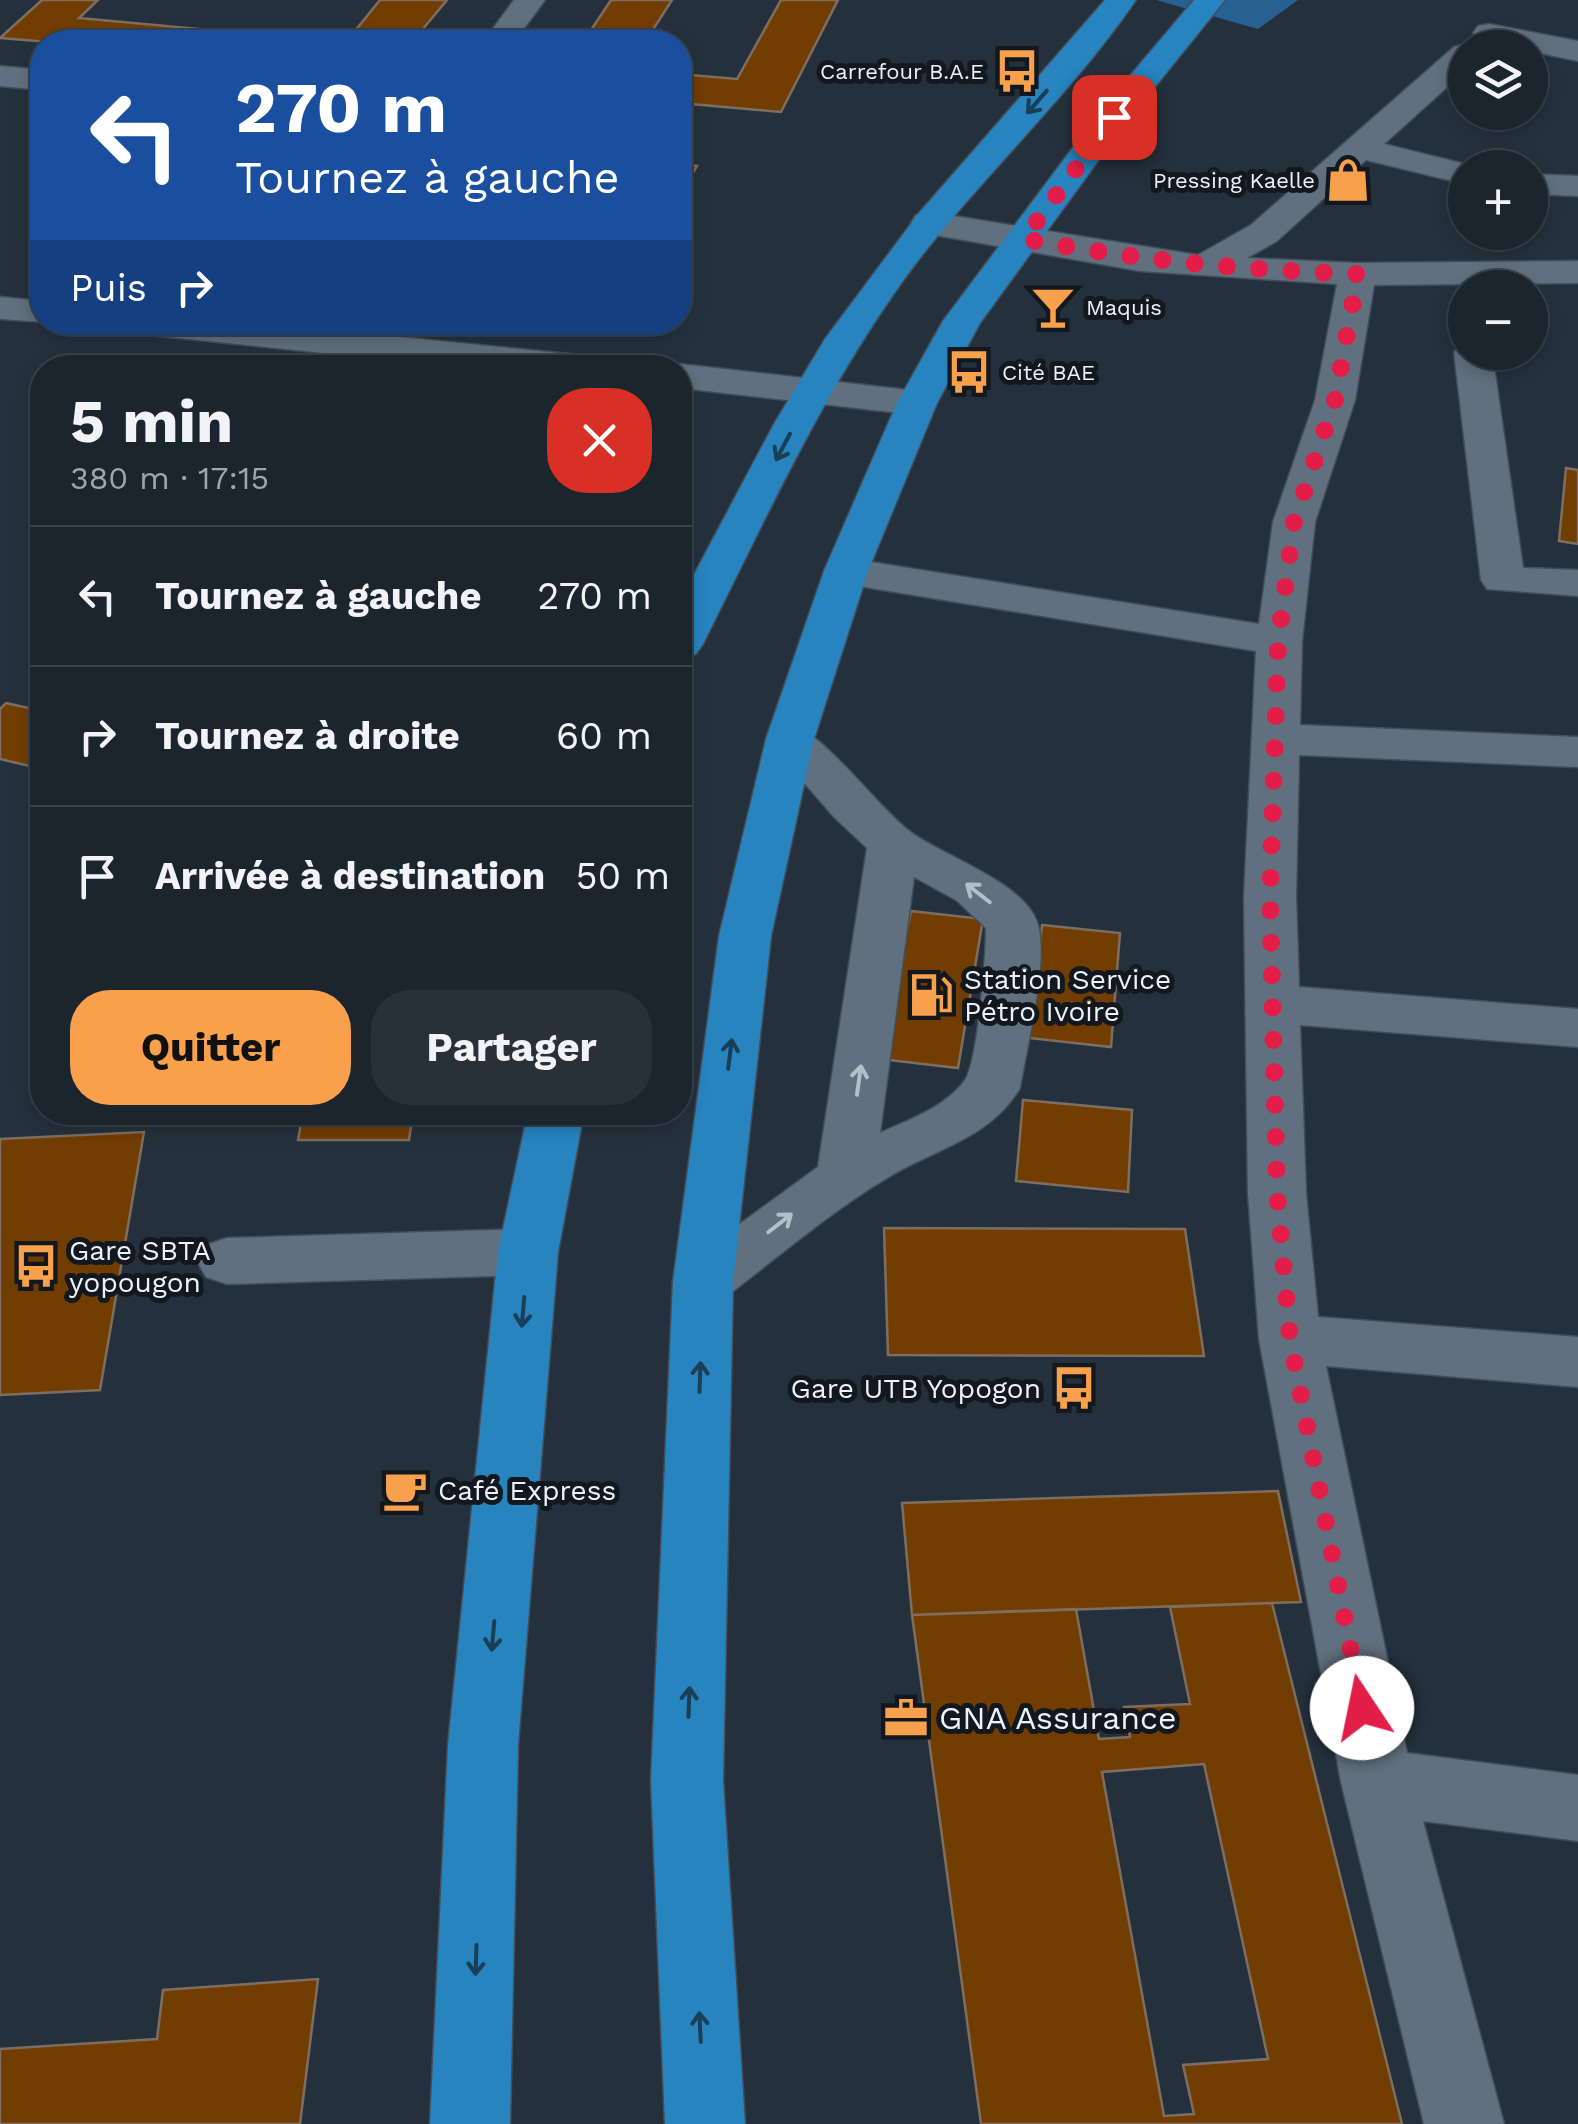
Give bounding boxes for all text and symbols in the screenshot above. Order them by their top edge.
map controls [1448,30,1548,370]
button: layers [1448,30,1548,130]
bus stop icon: Carrefour B.A.E [993,47,1041,95]
place label: Carrefour B.A.E [820,59,984,84]
text: 270 m [235,67,447,149]
icon: left [70,70,200,200]
pin [1072,75,1157,160]
one-way arrow [1026,89,1049,114]
icon: arrive [1087,90,1142,145]
button: + [1448,150,1548,250]
text: Tournez à gauche [235,151,620,204]
shop icon: Pressing Kaelle [1324,156,1372,204]
place label: Pressing Kaelle [1153,168,1315,193]
icon: right [167,260,222,315]
text: Puis [70,266,147,310]
button: − [1448,270,1548,370]
bar icon: Maquis [1029,283,1077,331]
place label: Maquis [1086,295,1162,320]
bus stop icon: Cité BAE [945,348,993,396]
place label: Cité BAE [1002,360,1095,385]
text: 5 min [70,386,233,457]
button: close [547,388,652,493]
one-way arrow [773,432,792,462]
text: 380 m · 17:15 [70,459,269,497]
icon: left [70,569,125,624]
text: Tournez à gauche [155,574,481,618]
text: 270 m [537,574,652,618]
icon: right [70,709,125,764]
text: Tournez à droite [155,714,460,758]
text: 60 m [556,714,652,758]
icon: arrive [70,849,125,904]
text: Arrivée à destination [155,854,545,898]
text: 50 m [575,854,670,898]
one-way arrow [965,883,991,905]
place label: Station Service Pétro Ivoire [964,963,1171,1028]
fuel station icon: Station Service Pétro Ivoire [907,971,955,1019]
button: Quitter [70,990,351,1105]
button: Partager [371,990,652,1105]
one-way arrow [722,1038,740,1071]
one-way arrow [851,1065,869,1097]
one-way arrow [766,1212,793,1233]
place label: Gare SBTA yopougon [69,1234,211,1299]
bus stop icon: Gare SBTA yopougon [12,1242,60,1290]
one-way arrow [513,1295,532,1328]
one-way arrow [690,1362,709,1394]
bus stop icon: Gare UTB Yopogon [1050,1364,1098,1412]
place label: Gare UTB Yopogon [791,1372,1041,1405]
cafe icon: Café Express [381,1466,429,1514]
place label: Café Express [438,1474,616,1507]
one-way arrow [483,1619,502,1651]
position arrow [1310,1656,1414,1760]
one-way arrow [680,1687,699,1719]
office icon: GNA Assurance [882,1694,930,1742]
place label: GNA Assurance [939,1699,1176,1737]
one-way arrow [466,1944,485,1976]
one-way arrow [690,2011,709,2043]

